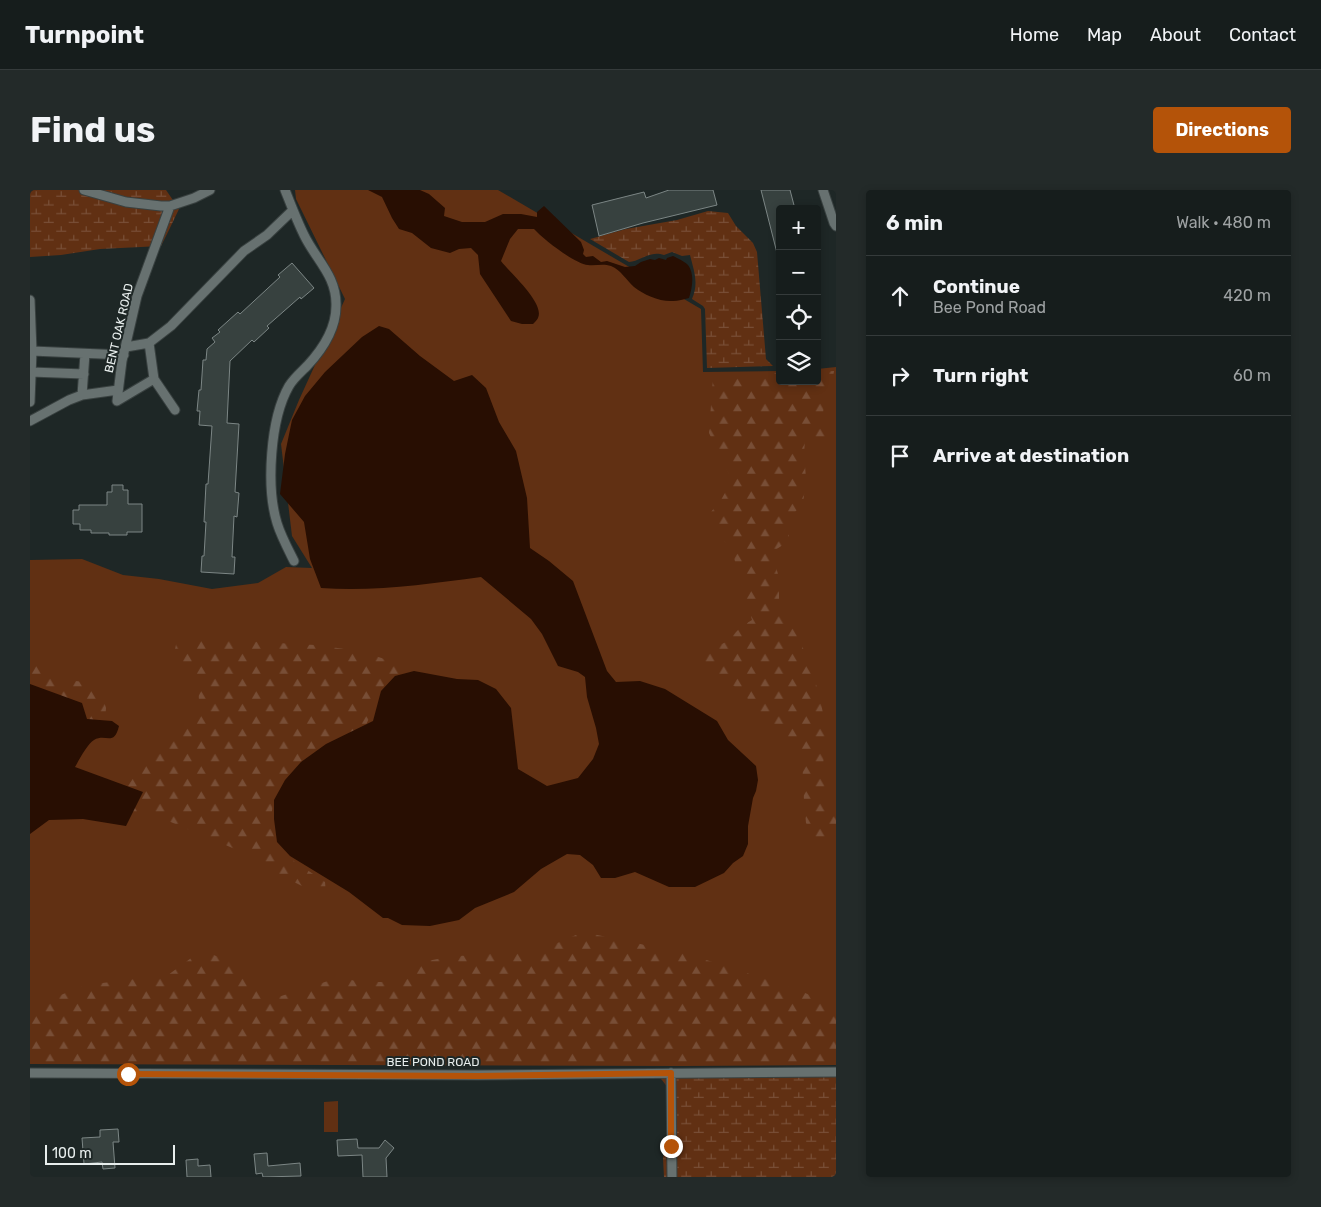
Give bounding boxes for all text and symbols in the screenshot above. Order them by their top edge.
text: Turnpoint [25,21,144,49]
text: Home [1010,24,1059,46]
text: Map [1087,24,1122,46]
text: About [1150,24,1201,46]
text: Contact [1229,24,1296,46]
button: Directions [1153,107,1291,153]
text: Find us [30,109,155,151]
map controls [776,205,821,385]
button: + [776,205,821,250]
text: 6 min [886,210,943,235]
text: Walk · 480 m [1176,213,1271,232]
button: − [776,250,821,295]
text: Continue [933,275,1020,298]
street label: BENT OAK ROAD [102,282,136,374]
icon: ahead [886,282,914,310]
text: 420 m [1223,286,1271,305]
button: locate [776,295,821,340]
text: Bee Pond Road [933,298,1046,317]
button: layers [776,340,821,385]
icon: right [886,362,914,390]
text: Turn right [933,364,1028,387]
text: 60 m [1233,366,1271,385]
icon: arrive [886,442,914,470]
text: Arrive at destination [933,444,1129,467]
street label: BEE POND ROAD [386,1055,480,1069]
route start [117,1063,140,1086]
route end [660,1135,683,1158]
scale bar [45,1142,175,1165]
text: 100 m [52,1145,92,1162]

